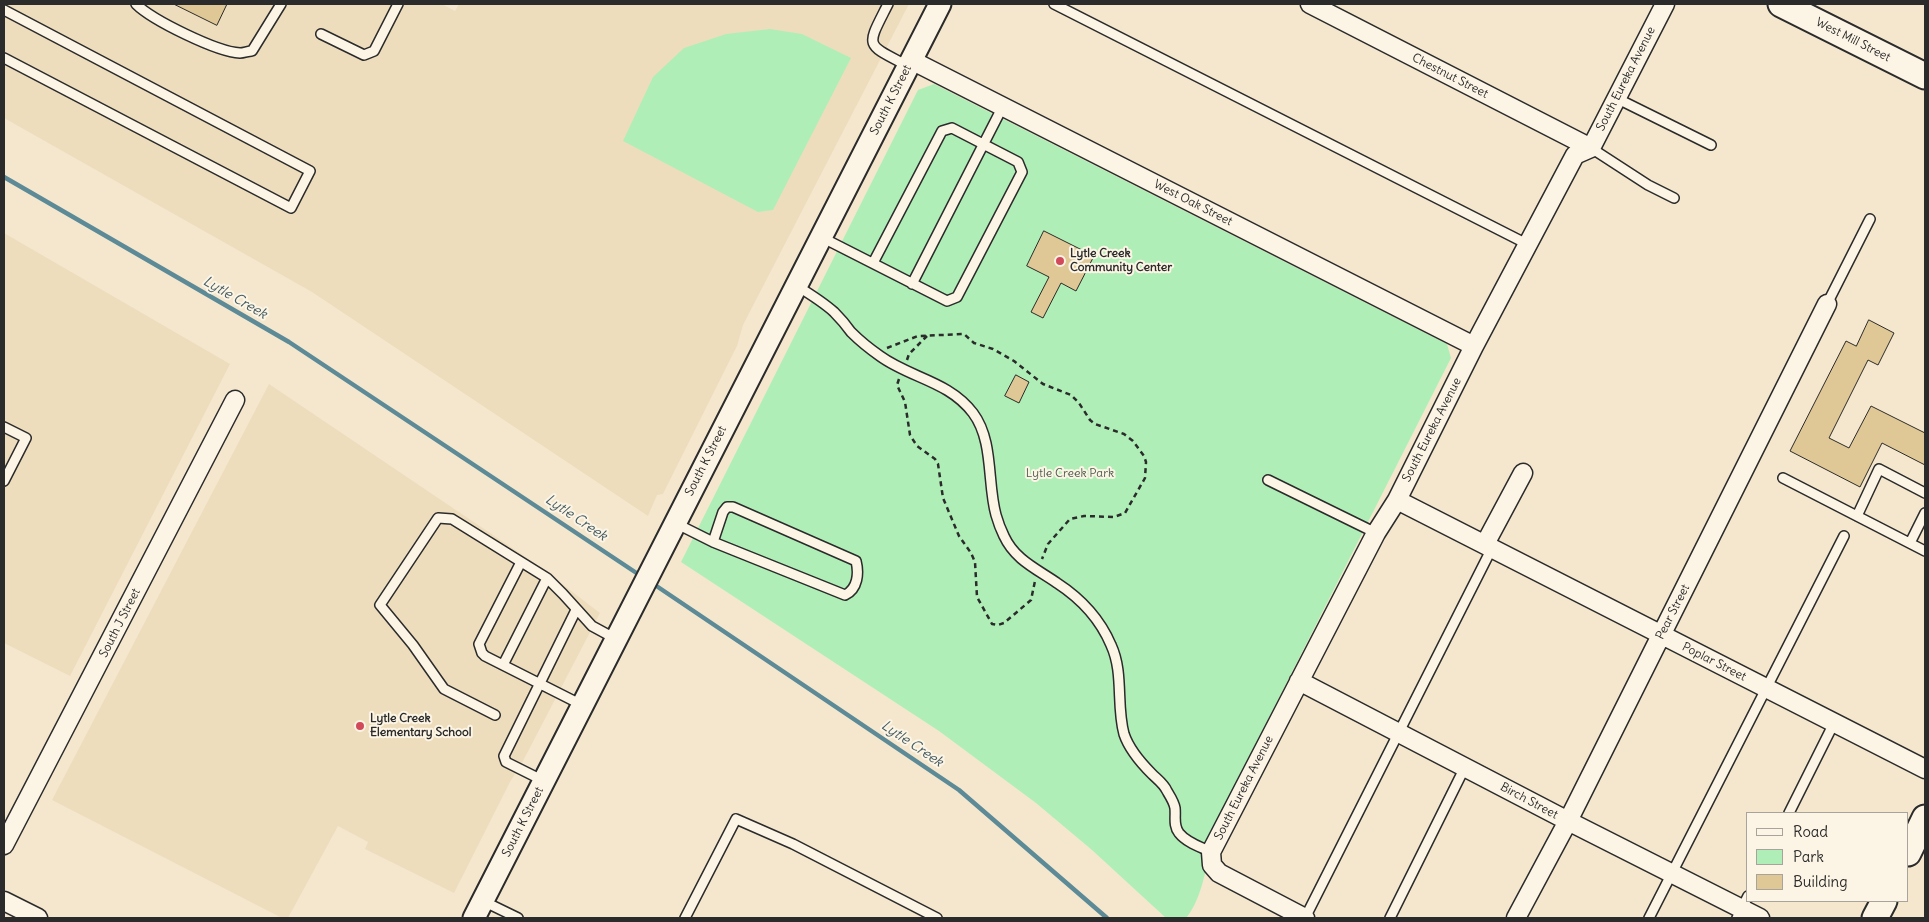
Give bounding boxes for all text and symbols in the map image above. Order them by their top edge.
street label: West Mill Street [1813,15,1893,65]
street label: South Eureka Avenue [1593,24,1659,134]
street label: Chestnut Street [1409,51,1491,101]
street label: South K Street [867,63,915,137]
street label: West Oak Street [1151,177,1235,229]
place label: Lytle Creek Community Center [1070,247,1172,275]
marker: Lytle Creek Community Center [1054,255,1066,267]
water label: Lytle Creek [200,273,270,323]
street label: South Eureka Avenue [1399,375,1465,485]
street label: South K Street [682,424,730,498]
park label: Lytle Creek Park [1026,467,1114,481]
water label: Lytle Creek [542,491,610,545]
street label: Pear Street [1653,582,1693,642]
street label: South J Street [96,586,144,660]
street label: Poplar Street [1680,640,1748,684]
place label: Lytle Creek Elementary School [370,712,471,740]
water label: Lytle Creek [878,717,946,771]
marker: Lytle Creek Elementary School [354,720,366,732]
street label: South Eureka Avenue [1211,733,1277,843]
street label: Birch Street [1498,780,1560,822]
street label: South K Street [499,785,547,859]
legend [1746,812,1909,902]
text: Road [1793,822,1828,841]
text: Park [1793,847,1824,866]
text: Building [1793,872,1848,891]

